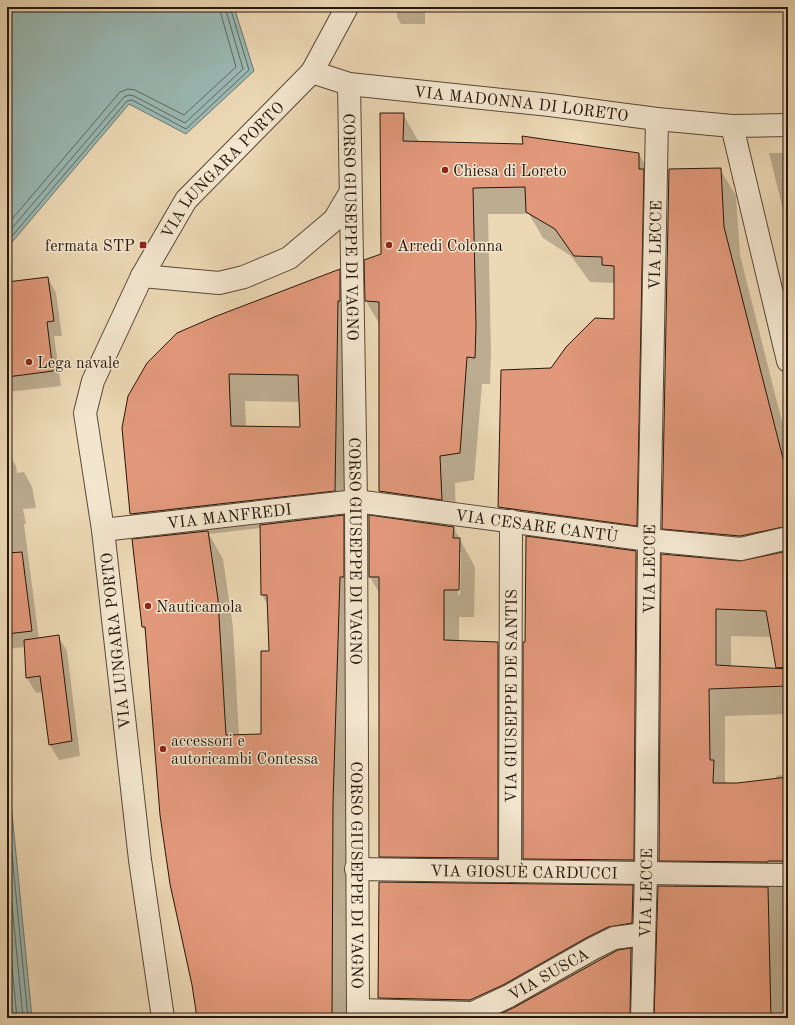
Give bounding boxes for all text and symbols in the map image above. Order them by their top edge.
street label: VIA MADONNA DI LORETO [413,85,629,125]
street label: VIA LUNGARA PORTO [159,100,288,242]
street label: CORSO GIUSEPPE DI VAGNO [339,113,359,341]
place label: Chiesa di Loreto [453,164,567,180]
marker: Chiesa di Loreto [440,165,450,175]
street label: VIA LECCE [648,200,665,290]
place label: fermata STP [45,239,135,255]
place label: Arredi Colonna [397,239,503,255]
marker: fermata STP [138,240,148,250]
marker: Arredi Colonna [384,240,394,250]
place label: Lega navale [37,356,120,372]
marker: Lega navale [24,357,34,367]
street label: CORSO GIUSEPPE DI VAGNO [345,437,363,665]
street label: VIA MANFREDI [166,502,293,533]
street label: VIA CESARE CANTÙ [454,508,620,546]
street label: VIA LECCE [642,524,659,614]
street label: VIA LUNGARA PORTO [100,552,134,730]
street label: VIA GIUSEPPE DE SANTIS [504,589,521,803]
place label: Nauticamola [156,600,243,616]
marker: Nauticamola [143,601,153,611]
place label: accessori e autoricambi Contessa [171,734,319,768]
marker: accessori e autoricambi Contessa [158,744,168,754]
street label: CORSO GIUSEPPE DI VAGNO [347,761,364,989]
street label: VIA LECCE [638,848,656,938]
street label: VIA GIOSUÈ CARDUCCI [430,861,618,883]
street label: VIA SUSCA [506,946,592,1004]

